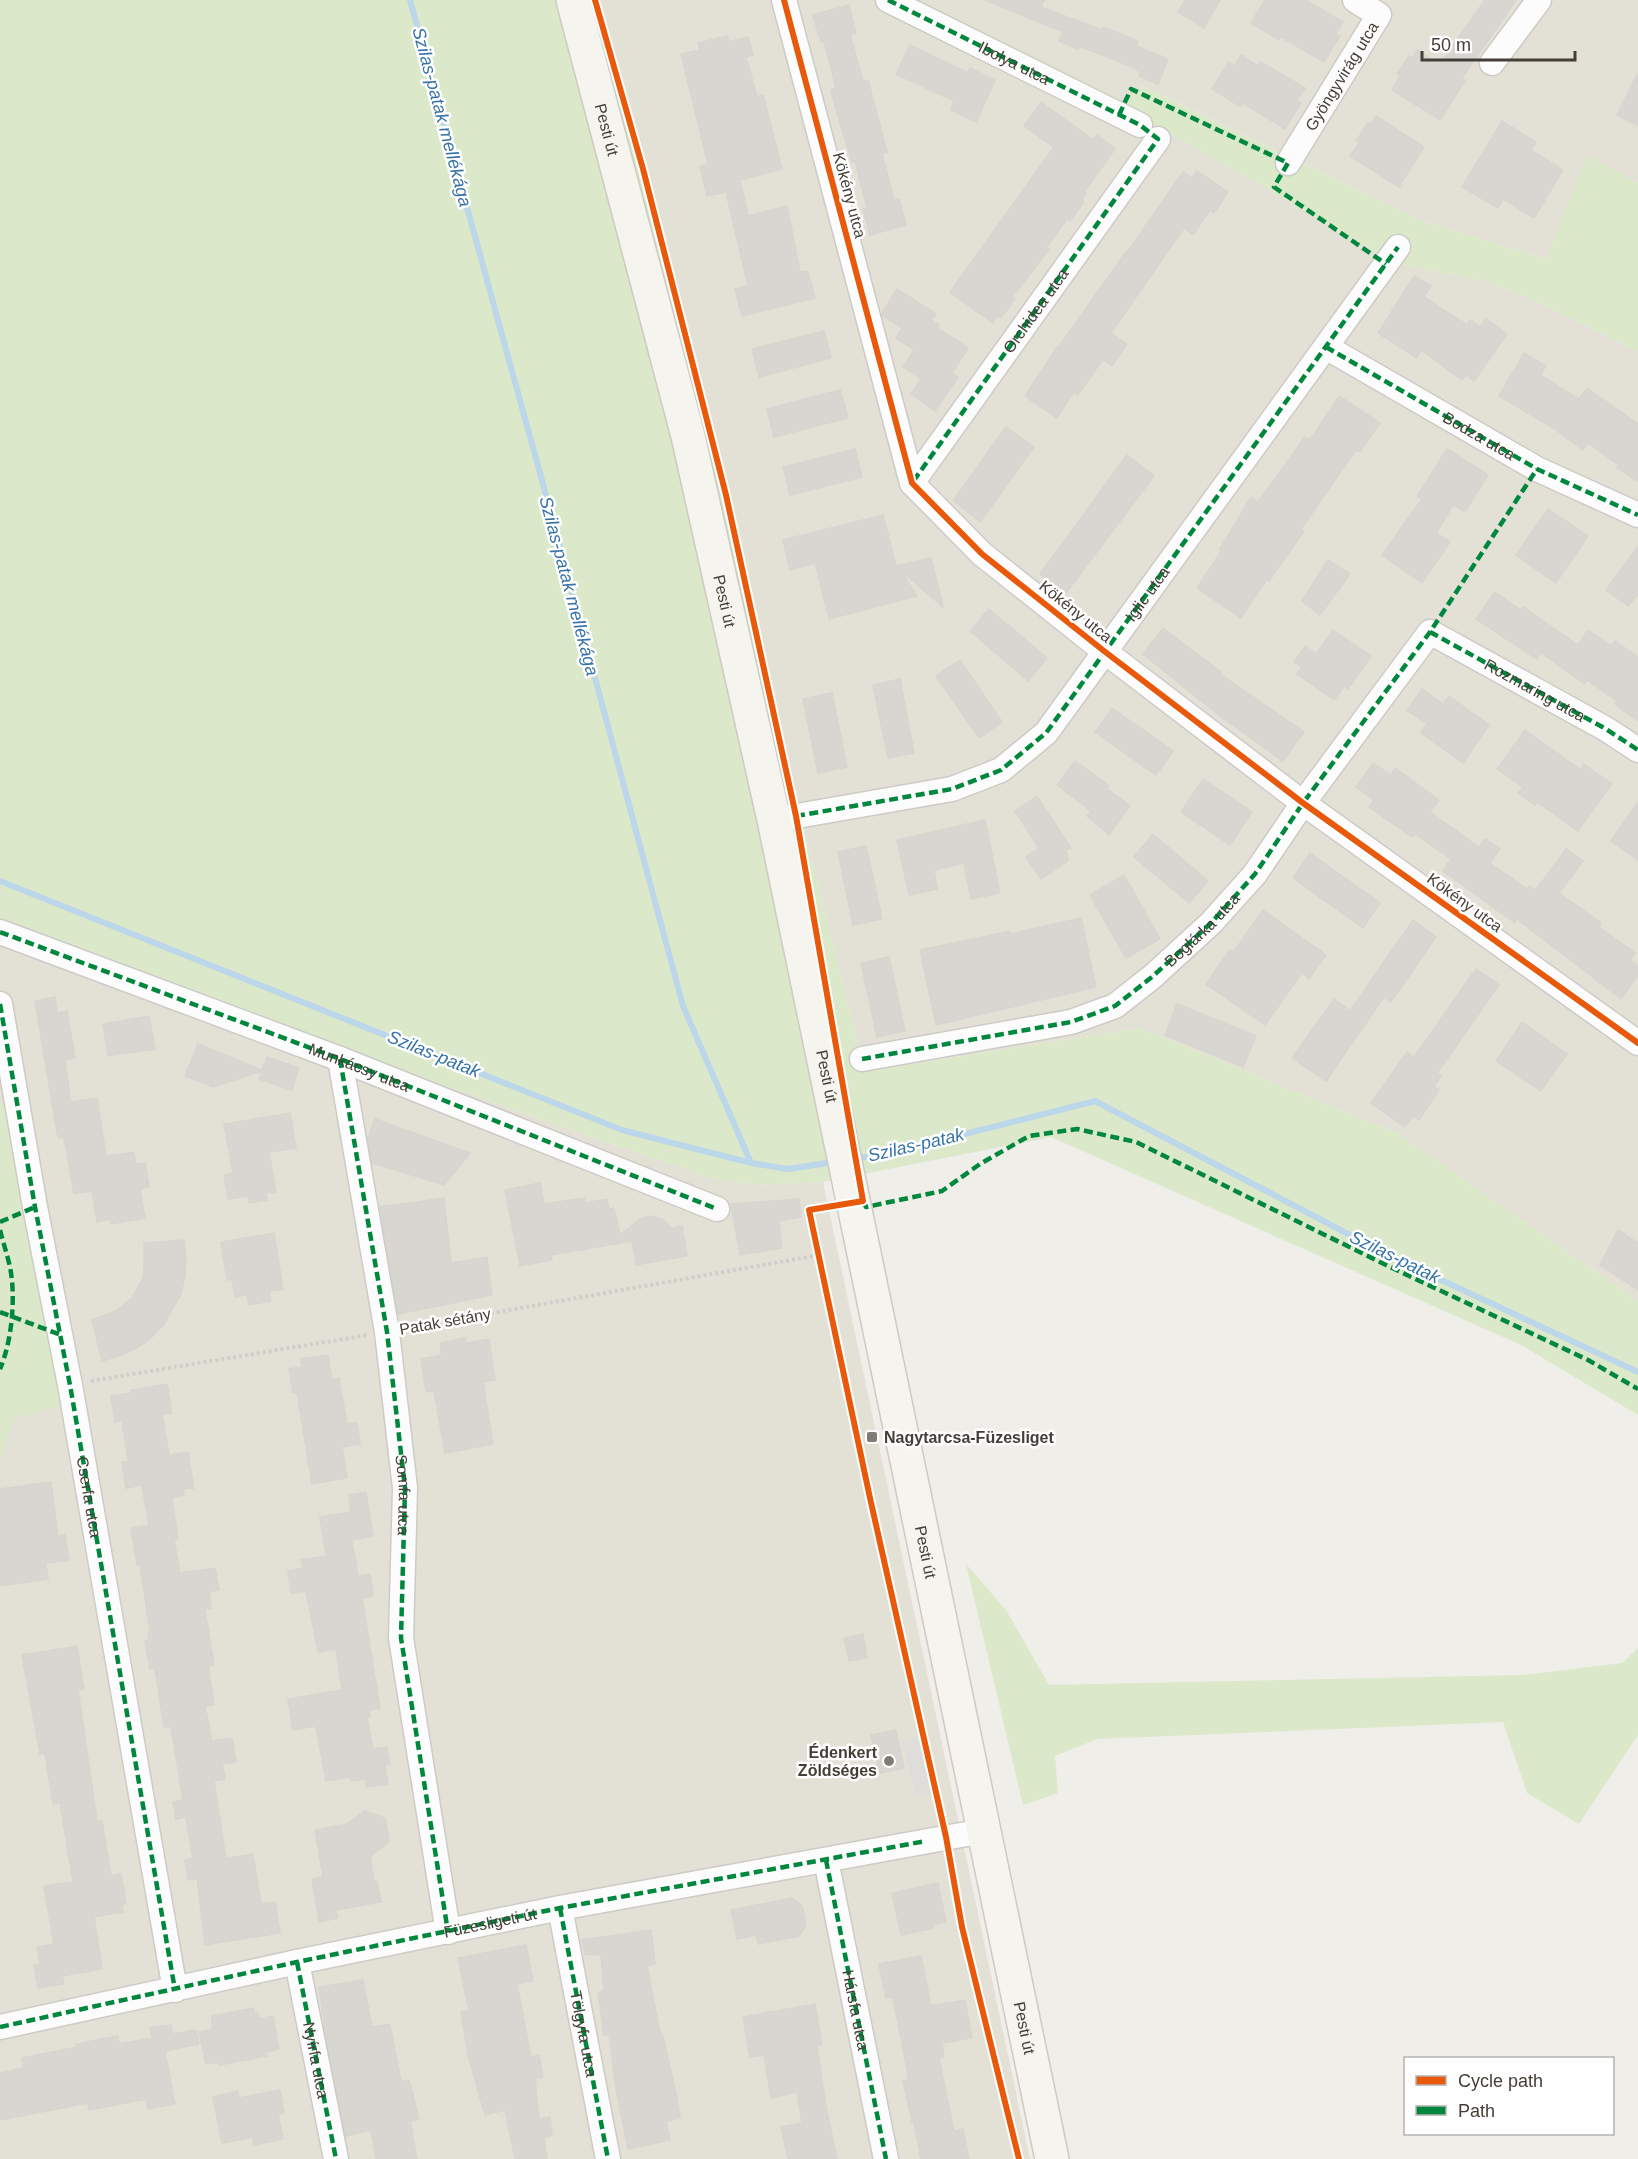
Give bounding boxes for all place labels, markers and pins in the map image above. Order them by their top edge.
place label: Nagytarcsa-Füzesliget [884,1429,1055,1446]
marker: Nagytarcsa-Füzesliget [865,1430,879,1444]
place label: Édenkert Zöldséges [798,1743,878,1779]
marker: Édenkert Zöldséges [882,1754,896,1768]

